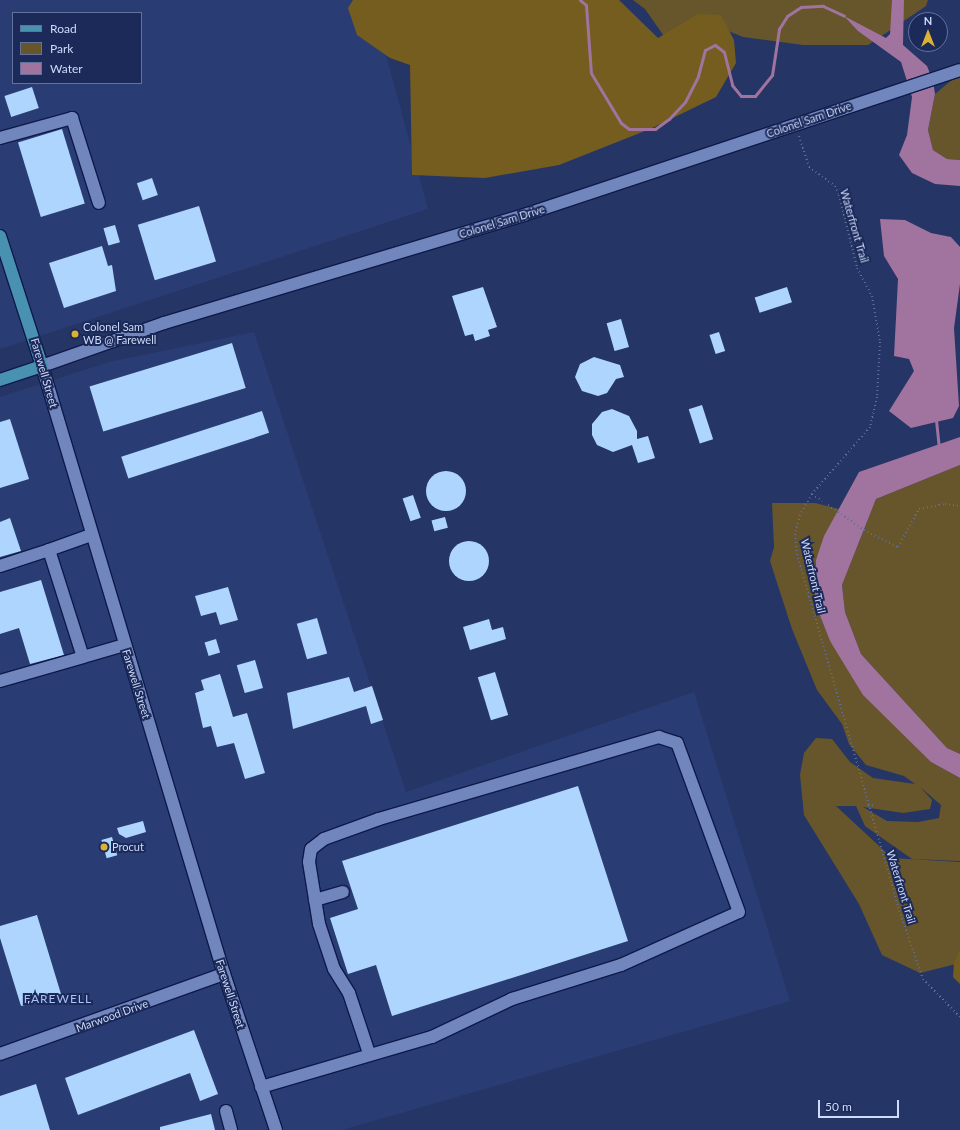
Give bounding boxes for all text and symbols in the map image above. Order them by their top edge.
legend [12,12,142,84]
north arrow [908,12,948,52]
text: N [924,14,932,27]
text: Road [50,21,77,36]
text: Park [50,41,73,56]
text: Water [50,61,83,76]
street label: Colonel Sam Drive [765,99,853,141]
street label: Waterfront Trail [837,187,871,265]
street label: Colonel Sam Drive [457,203,547,241]
place label: Colonel Sam WB @ Farewell [83,321,156,347]
marker: Colonel Sam WB @ Farewell [70,329,80,339]
street label: Farewell Street [28,337,60,409]
street label: Waterfront Trail [798,537,828,615]
street label: Farewell Street [119,648,153,720]
place label: Procut [112,840,144,854]
marker: Procut [99,842,109,852]
street label: Waterfront Trail [884,848,918,926]
street label: Farewell Street [213,958,247,1030]
district label: FAREWELL [24,992,92,1006]
street label: Marwood Drive [74,997,150,1035]
scale bar [820,1092,901,1118]
text: 50 m [825,1099,852,1114]

